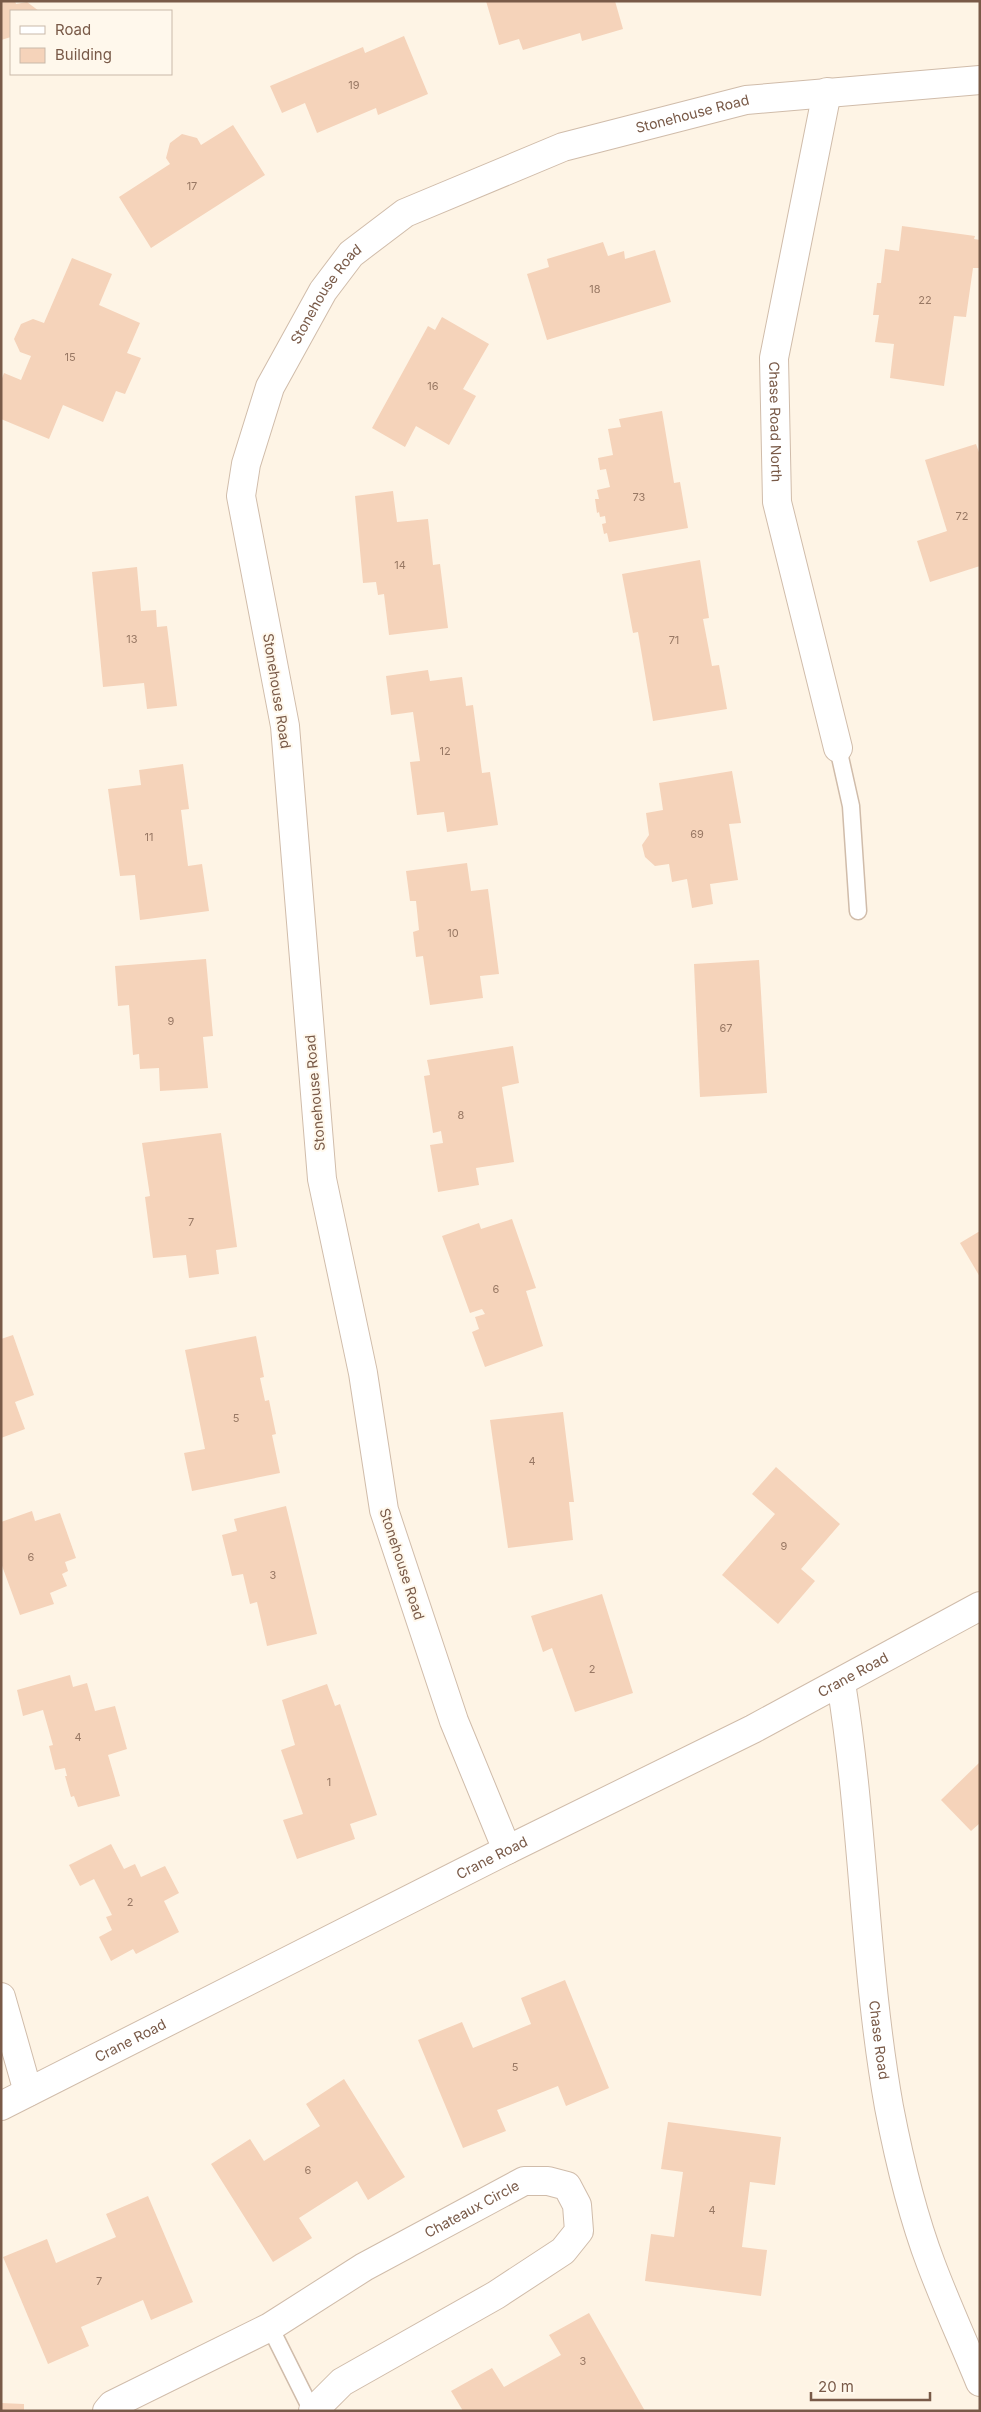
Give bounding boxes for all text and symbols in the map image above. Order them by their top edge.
legend [10,10,172,75]
text: Road [55,20,91,39]
text: Building [55,45,112,64]
house number: 19 [348,78,360,92]
street label: Stonehouse Road [634,91,751,136]
house number: 17 [187,179,197,193]
street label: Stonehouse Road [286,240,364,347]
house number: 18 [589,282,601,296]
house number: 22 [918,293,932,307]
house number: 15 [64,350,76,364]
street label: Chase Road North [766,361,786,482]
house number: 16 [427,379,439,393]
house number: 73 [633,490,646,504]
house number: 72 [956,509,968,523]
house number: 14 [394,558,406,572]
house number: 13 [126,632,138,646]
street label: Stonehouse Road [260,632,295,750]
house number: 71 [669,633,679,647]
house number: 12 [439,744,451,758]
house number: 69 [690,827,704,841]
house number: 11 [145,830,153,844]
house number: 10 [447,926,459,940]
house number: 9 [168,1014,175,1028]
house number: 67 [719,1021,733,1035]
street label: Stonehouse Road [301,1034,328,1152]
house number: 8 [458,1108,465,1122]
house number: 7 [188,1215,194,1229]
house number: 6 [493,1282,500,1296]
house number: 5 [233,1411,240,1425]
house number: 4 [528,1454,536,1468]
street label: Stonehouse Road [376,1506,429,1622]
house number: 9 [781,1539,788,1553]
house number: 6 [28,1550,35,1564]
house number: 3 [270,1568,277,1582]
street label: Crane Road [815,1648,891,1700]
house number: 2 [589,1662,595,1676]
house number: 4 [74,1730,82,1744]
house number: 1 [327,1775,331,1789]
street label: Crane Road [453,1832,530,1882]
house number: 2 [127,1895,133,1909]
street label: Chase Road [866,1999,893,2081]
street label: Crane Road [92,2015,169,2065]
house number: 5 [512,2060,519,2074]
house number: 6 [305,2163,312,2177]
street label: Chateaux Circle [421,2176,522,2241]
house number: 4 [708,2203,716,2217]
house number: 7 [96,2274,102,2288]
house number: 3 [580,2354,587,2368]
scale bar [811,2370,930,2402]
text: 20 m [818,2377,854,2396]

